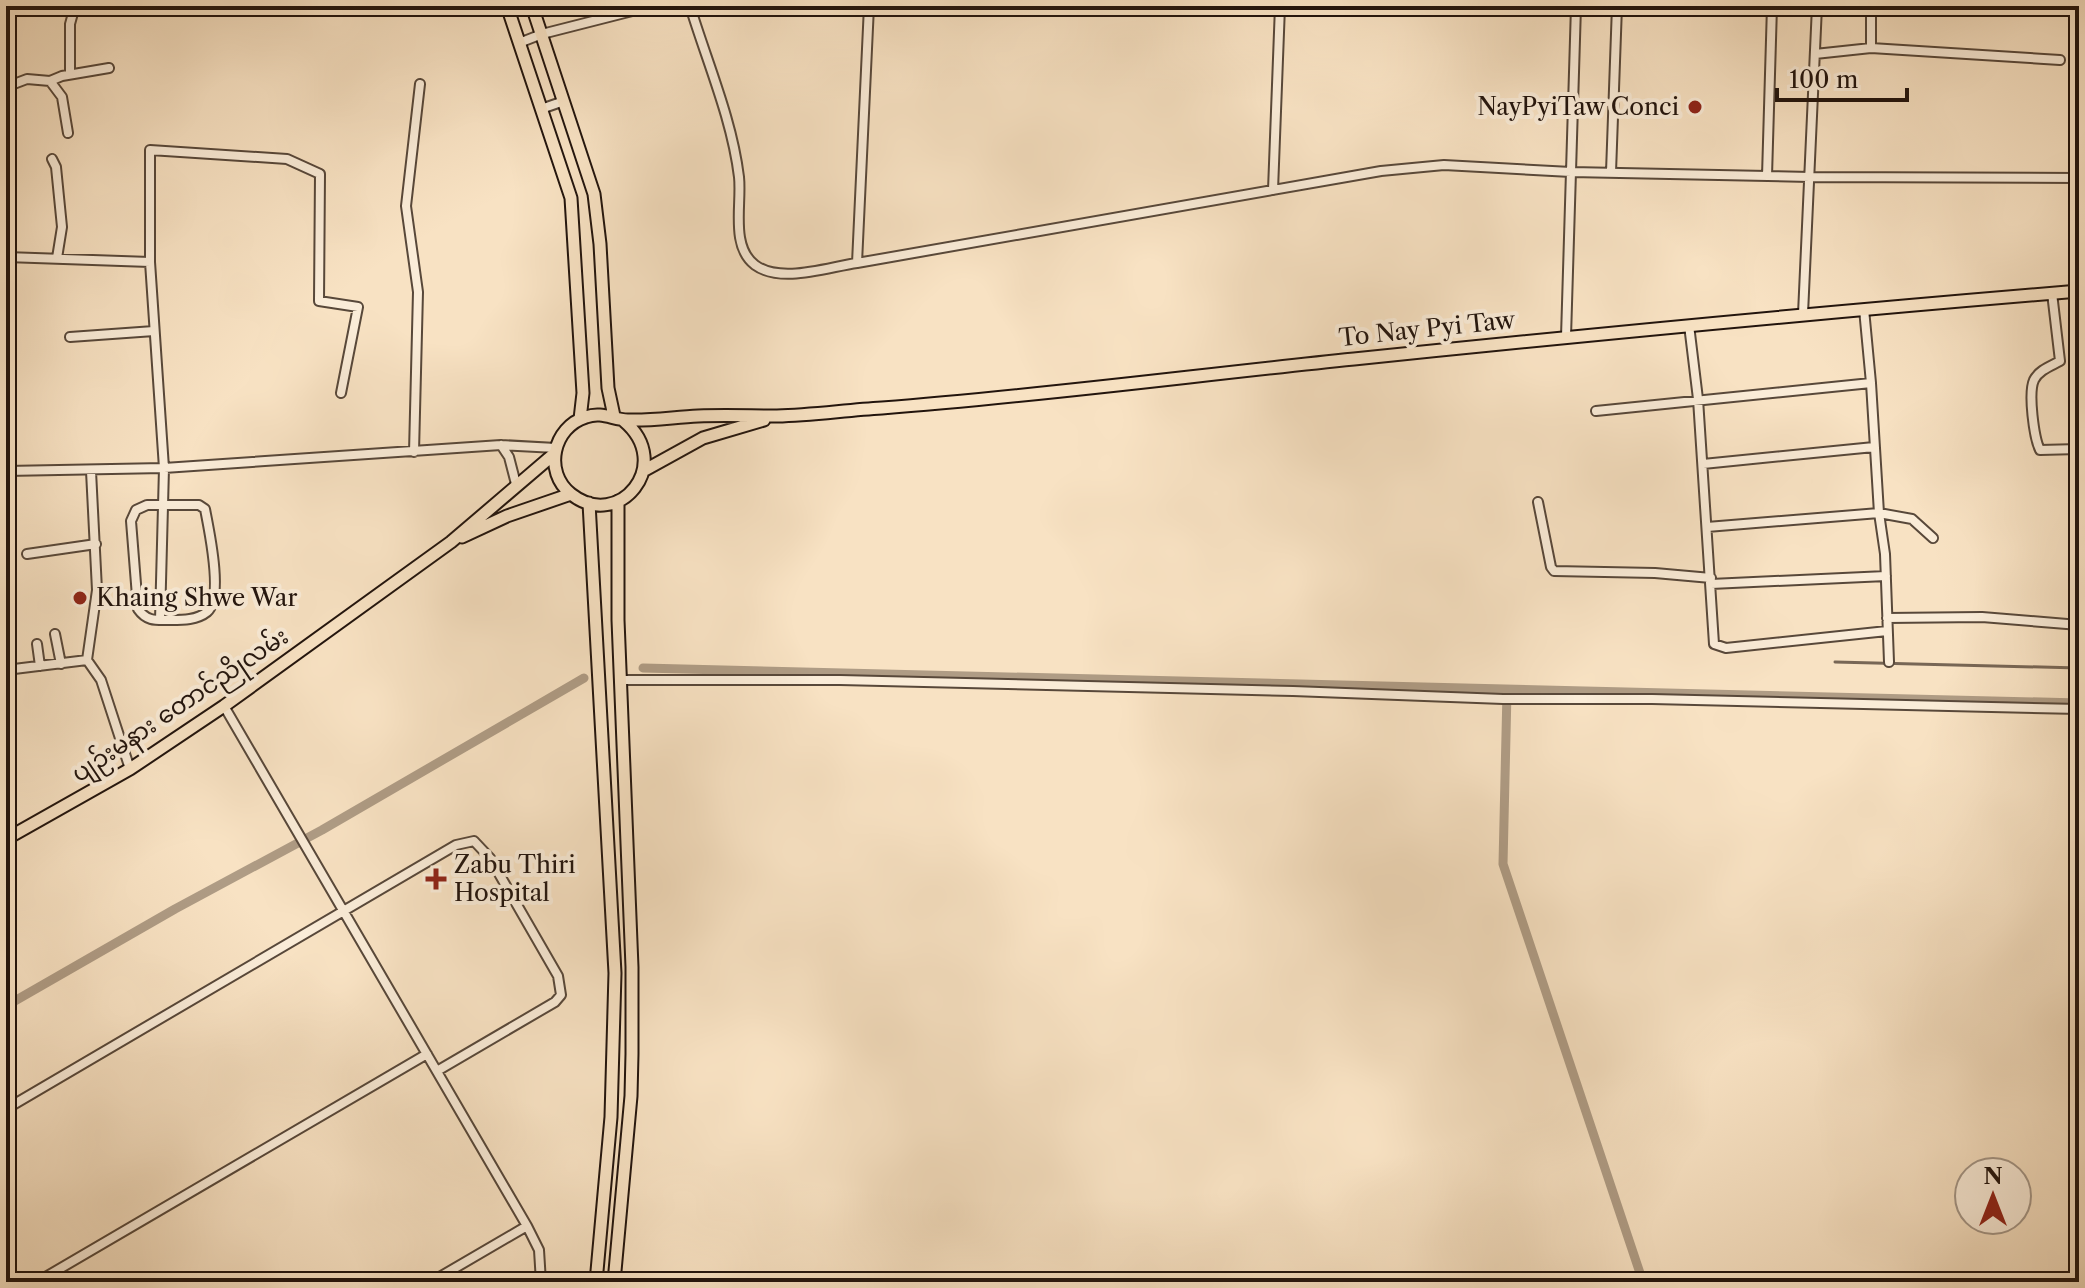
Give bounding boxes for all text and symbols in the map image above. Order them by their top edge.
scale bar [1777,52,1907,102]
text: 100 m [1789,65,1858,94]
place label: NayPyiTaw Conci [1477,92,1679,121]
marker: NayPyiTaw Conci [1686,98,1704,116]
street label: To Nay Pyi Taw [1337,305,1518,352]
place label: Khaing Shwe War [96,583,298,612]
marker: Khaing Shwe War [71,589,89,607]
street label: ပျဉ်းမနား တောင်ညိုလမ်း [65,620,296,792]
place label: Zabu Thiri Hospital [454,850,576,907]
marker: Zabu Thiri Hospital [425,868,447,890]
north arrow [1953,1156,2033,1236]
text: N [1983,1163,2003,1190]

